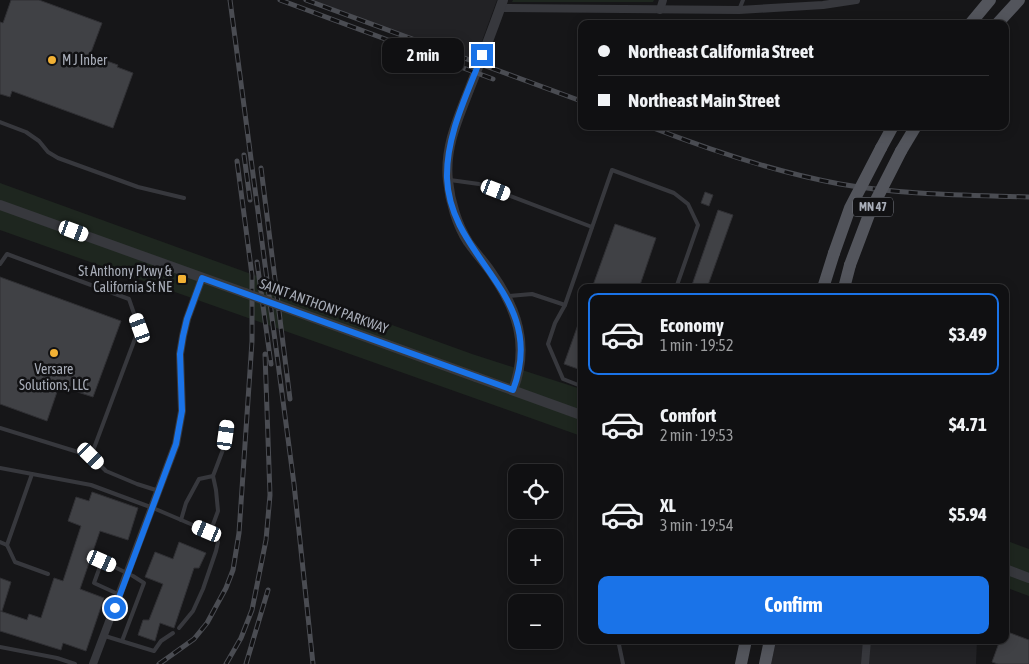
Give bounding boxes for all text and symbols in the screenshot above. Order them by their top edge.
callout: 2 min [382,38,464,72]
text: Northeast California Street [628,40,814,62]
route end [471,44,493,66]
text: 2 min [407,46,439,64]
place label: M J Inber [62,52,108,68]
marker: M J Inber [46,54,58,66]
text: Northeast Main Street [628,89,780,111]
car [479,178,512,202]
road number: MN 47 [853,198,893,216]
car [57,219,90,243]
place label: St Anthony Pkwy & California St NE [78,263,173,295]
marker: St Anthony Pkwy & California St NE [176,273,188,285]
street label: SAINT ANTHONY PARKWAY [257,275,391,337]
car [127,311,152,345]
icon: car [600,312,645,357]
text: Economy [660,314,724,336]
text: $3.49 [949,323,987,345]
text: 1 min · 19:52 [660,336,733,354]
marker: Versare Solutions, LLC [48,347,60,359]
place label: Versare Solutions, LLC [19,361,90,393]
icon: car [600,402,645,447]
text: Comfort [660,404,716,426]
text: $4.71 [949,413,987,435]
car [216,419,235,451]
text: 2 min · 19:53 [660,426,733,444]
car [75,440,106,472]
map controls [508,464,563,649]
button: locate [508,464,563,519]
icon: car [600,492,645,537]
text: XL [660,494,676,516]
text: $5.94 [949,503,987,525]
text: 3 min · 19:54 [660,516,733,534]
car [190,518,223,544]
button: + [508,529,563,584]
car [85,548,118,574]
button: Confirm [598,576,989,634]
button: − [508,594,563,649]
route start [104,597,126,619]

